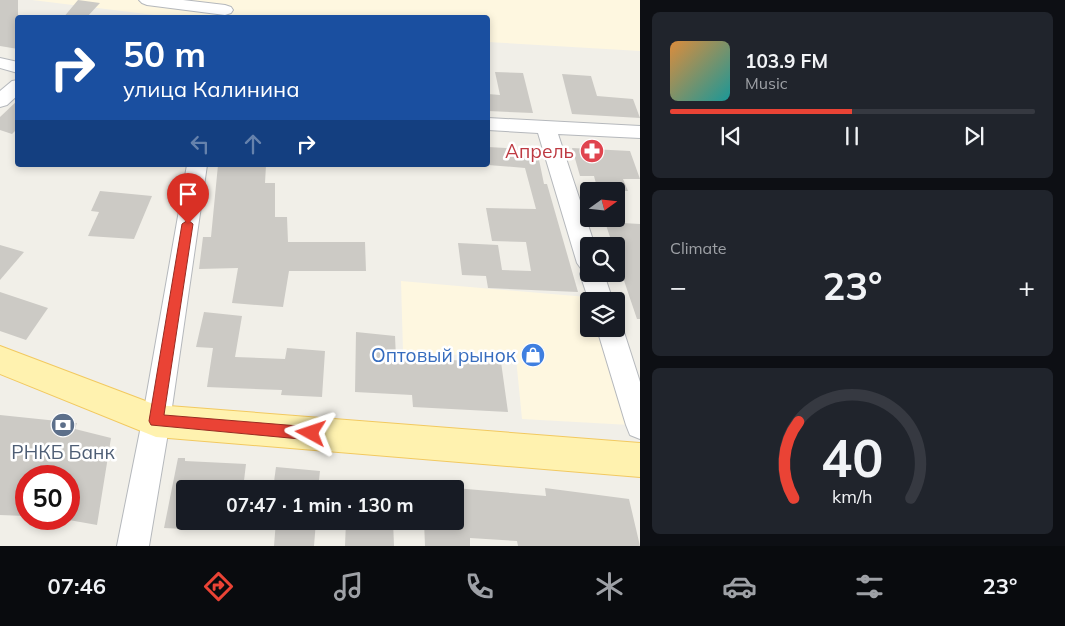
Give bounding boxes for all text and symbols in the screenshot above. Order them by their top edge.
text: 50 m [123,32,206,76]
icon: right [40,35,105,100]
text: 103.9 FM [745,49,828,73]
text: Music [745,73,788,93]
text: улица Калинина [123,75,300,103]
icon: previous [717,122,745,150]
icon: pause [838,122,866,150]
icon: next [960,122,988,150]
icon: left [186,130,214,158]
icon: ahead [239,130,267,158]
icon: right [292,130,320,158]
pharmacy icon: Апрель [579,138,605,164]
place label: Апрель [505,139,574,163]
pin [167,173,209,224]
icon: arrive [174,180,202,208]
north arrow [580,182,625,228]
map controls [580,182,625,337]
button: search [580,237,625,282]
text: Climate [670,238,726,258]
text: 23° [822,262,883,310]
text: − [670,269,687,304]
text: + [1018,269,1035,304]
button: layers [580,292,625,337]
shop icon: Оптовый рынок [520,342,546,368]
place label: Оптовый рынок [371,343,517,367]
position arrow [284,406,336,458]
bank icon: РНКБ Банк [50,412,76,438]
text: 40 [821,425,884,490]
place label: РНКБ Банк [11,440,115,464]
speed limit sign: 50 [15,465,80,530]
text: km/h [832,485,873,507]
text: 07:47 · 1 min · 130 m [226,493,414,517]
icon: directions [201,569,236,604]
icon: music [331,569,366,604]
icon: phone [462,569,497,604]
icon: climate [592,569,627,604]
icon: car [722,569,757,604]
icon: filters [852,569,887,604]
text: 07:46 [48,572,106,600]
text: 23° [983,572,1017,600]

